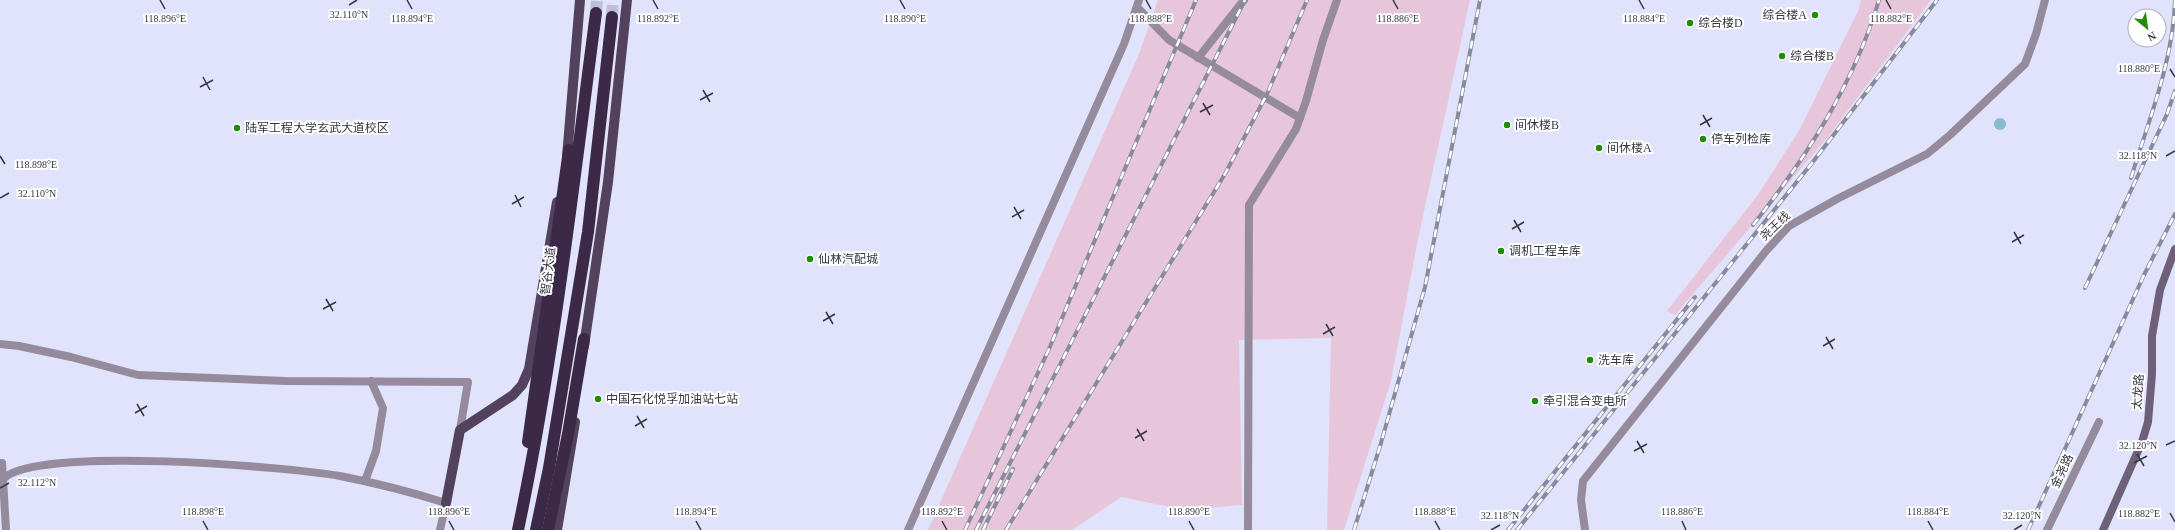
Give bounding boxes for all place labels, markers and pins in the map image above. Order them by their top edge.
place label: 综合楼A [1762,8,1807,22]
marker: 综合楼A [1810,10,1820,20]
place label: 综合楼D [1698,16,1743,30]
marker: 综合楼D [1685,18,1695,28]
place label: 综合楼B [1790,49,1834,63]
marker: 综合楼B [1777,51,1787,61]
place label: 间休楼B [1515,118,1559,132]
marker: 间休楼B [1502,120,1512,130]
place label: 陆军工程大学玄武大道校区 [245,121,389,135]
marker: 陆军工程大学玄武大道校区 [232,123,242,133]
place label: 停车列检库 [1711,132,1771,146]
marker: 停车列检库 [1698,134,1708,144]
place label: 间休楼A [1607,141,1652,155]
marker: 间休楼A [1594,143,1604,153]
place label: 调机工程车库 [1509,244,1581,258]
marker: 调机工程车库 [1496,246,1506,256]
place label: 仙林汽配城 [818,252,878,266]
marker: 仙林汽配城 [805,254,815,264]
place label: 洗车库 [1598,353,1634,367]
marker: 洗车库 [1585,355,1595,365]
place label: 中国石化悦孚加油站七站 [606,392,738,406]
marker: 中国石化悦孚加油站七站 [593,394,603,404]
place label: 牵引混合变电所 [1543,394,1627,408]
marker: 牵引混合变电所 [1530,396,1540,406]

